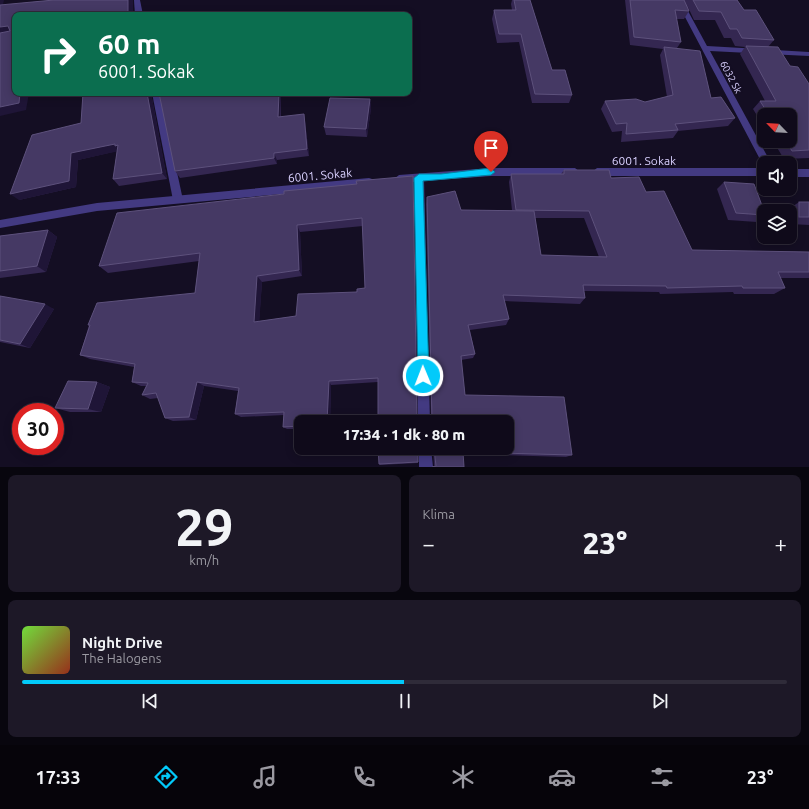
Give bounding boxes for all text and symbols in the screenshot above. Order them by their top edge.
icon: right [32,28,84,80]
text: 60 m [98,28,160,59]
street label: 6032 Sk [718,59,744,95]
text: 6001. Sokak [98,61,195,81]
north arrow [757,108,797,148]
map controls [757,108,797,244]
pin [474,131,508,172]
icon: arrive [480,137,502,159]
street label: 6001. Sokak [612,154,676,167]
button: sound [757,156,797,196]
street label: 6001. Sokak [287,166,353,184]
button: layers [757,204,797,244]
position arrow [402,355,444,397]
speed limit sign: 30 [12,403,64,455]
text: 17:34 · 1 dk · 80 m [343,426,465,443]
text: 29 [175,498,234,556]
text: Klima [423,507,455,521]
text: 23° [582,526,627,560]
text: − [423,531,435,556]
text: + [775,531,787,556]
text: km/h [189,553,219,567]
text: Night Drive [82,634,163,651]
text: The Halogens [82,651,161,665]
icon: previous [139,690,161,712]
icon: pause [394,690,416,712]
icon: next [649,690,671,712]
icon: directions [152,763,180,791]
icon: music [251,763,279,791]
icon: phone [350,763,378,791]
icon: climate [449,763,477,791]
icon: car [548,763,576,791]
icon: filters [648,763,676,791]
text: 17:33 [36,767,81,787]
text: 23° [747,767,773,787]

